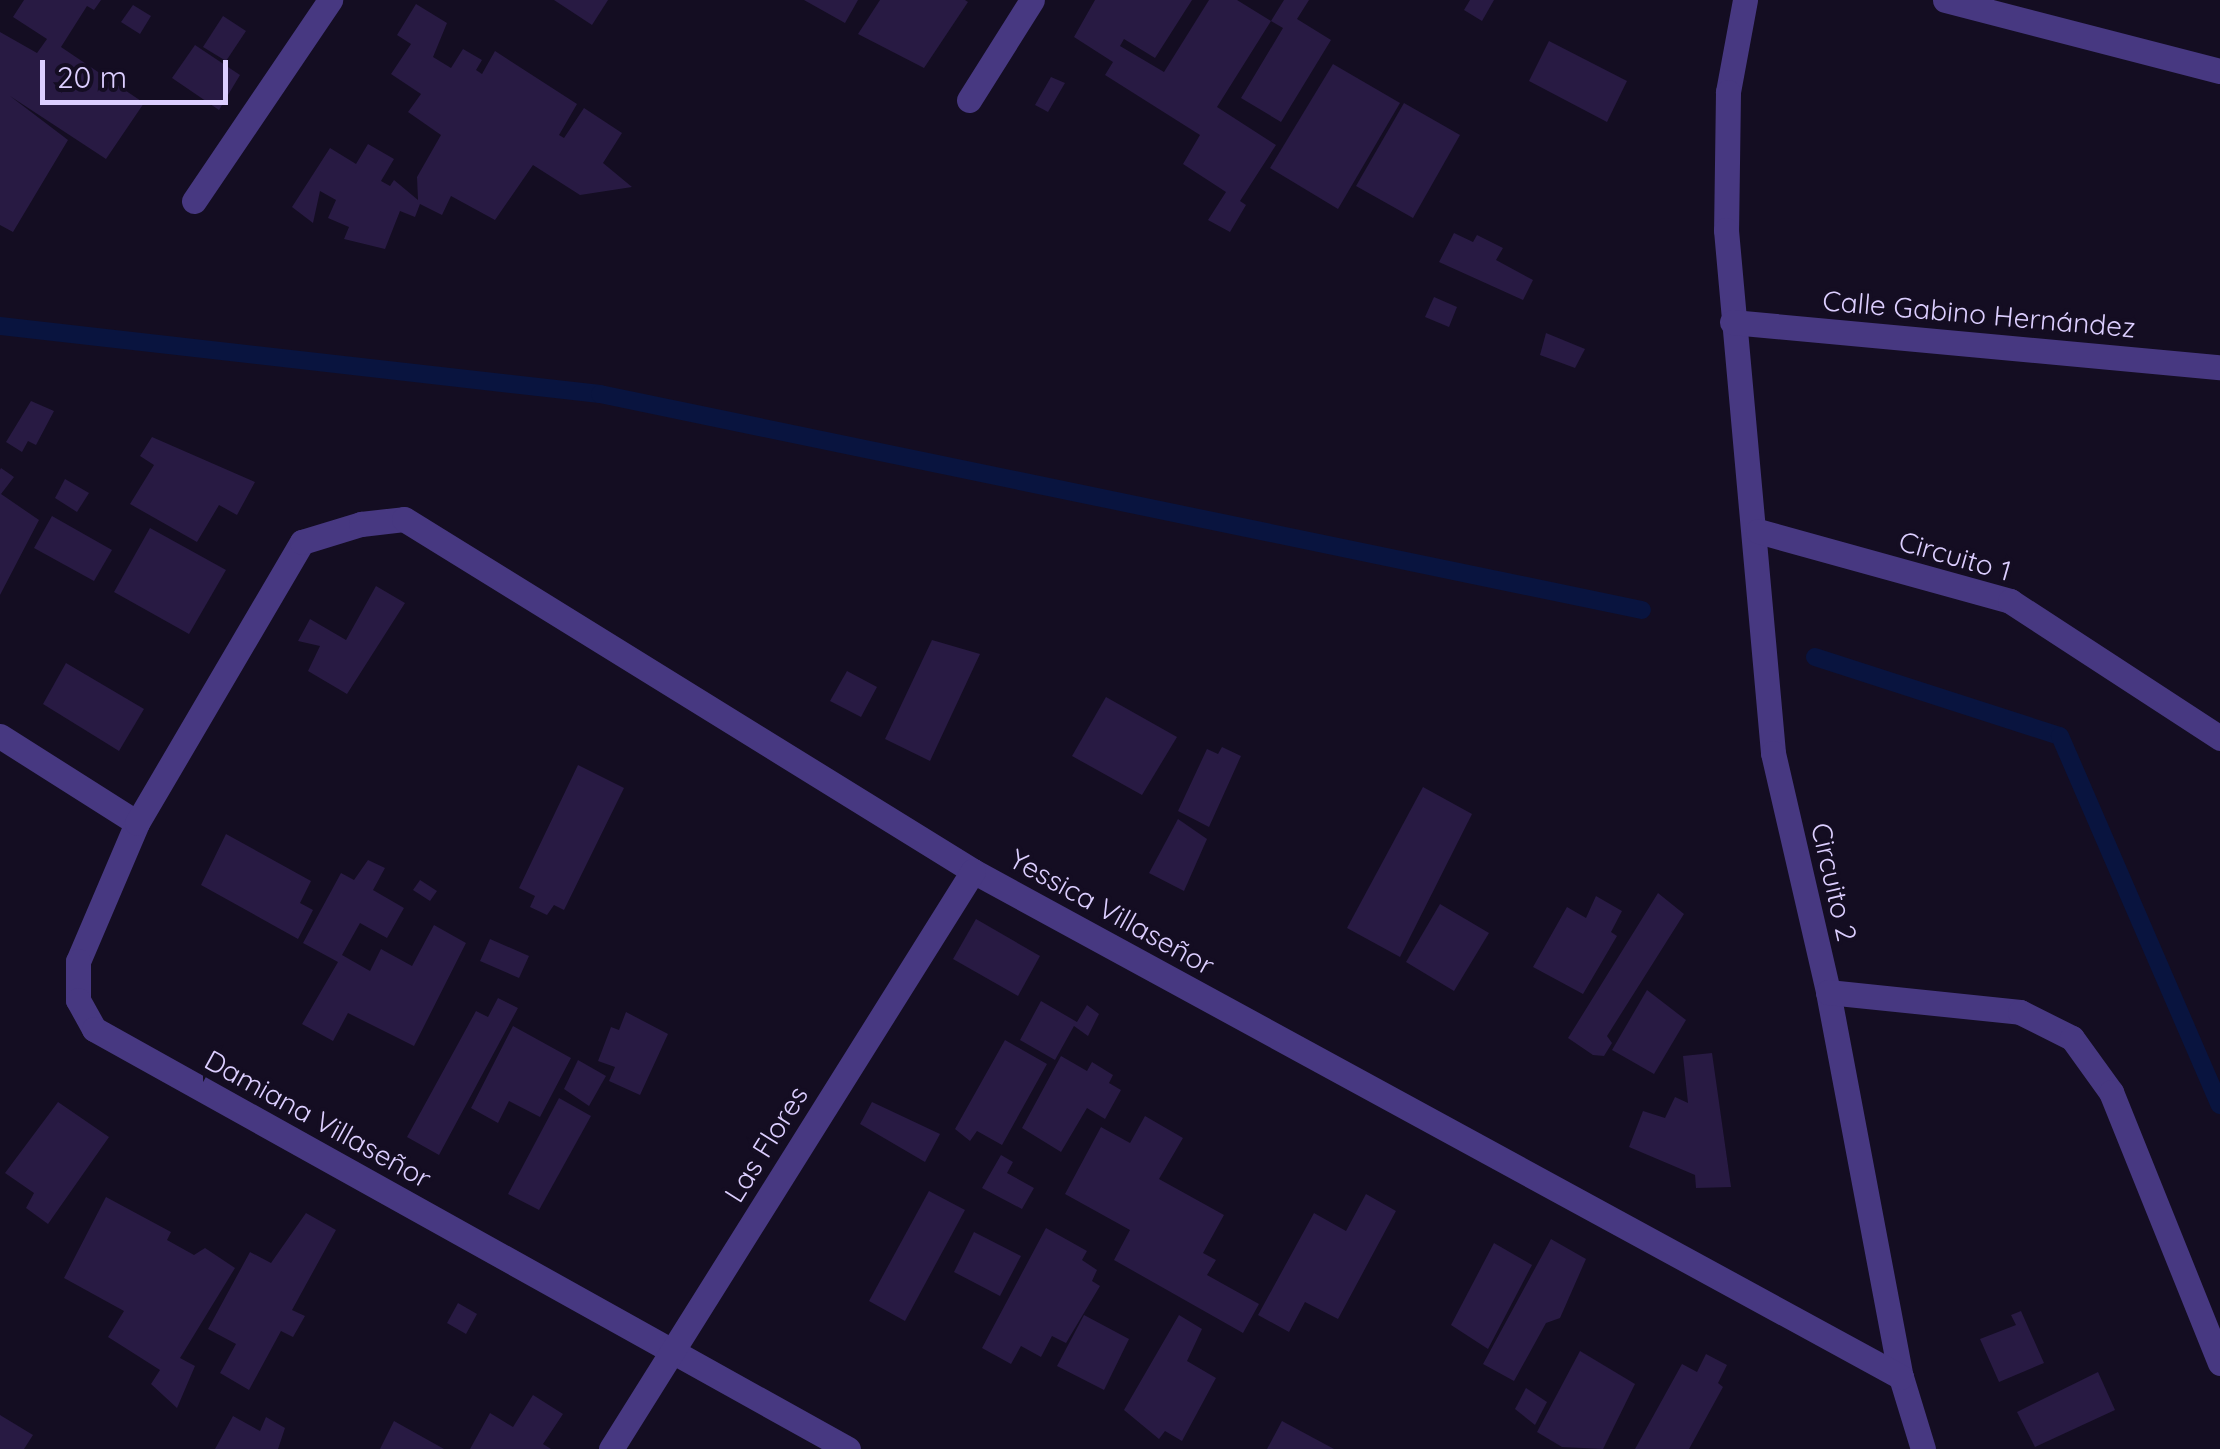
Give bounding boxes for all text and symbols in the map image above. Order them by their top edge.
scale bar [45,40,232,102]
text: 20 m [57,58,127,96]
street label: Calle Gabino Hernández [1821,284,2137,344]
street label: Circuito 1 [1895,524,2015,588]
street label: Circuito 2 [1804,820,1864,944]
street label: Yessica Villaseñor [1004,842,1220,982]
street label: Damiana Villaseñor [199,1043,437,1195]
street label: Las Flores [717,1080,815,1208]

